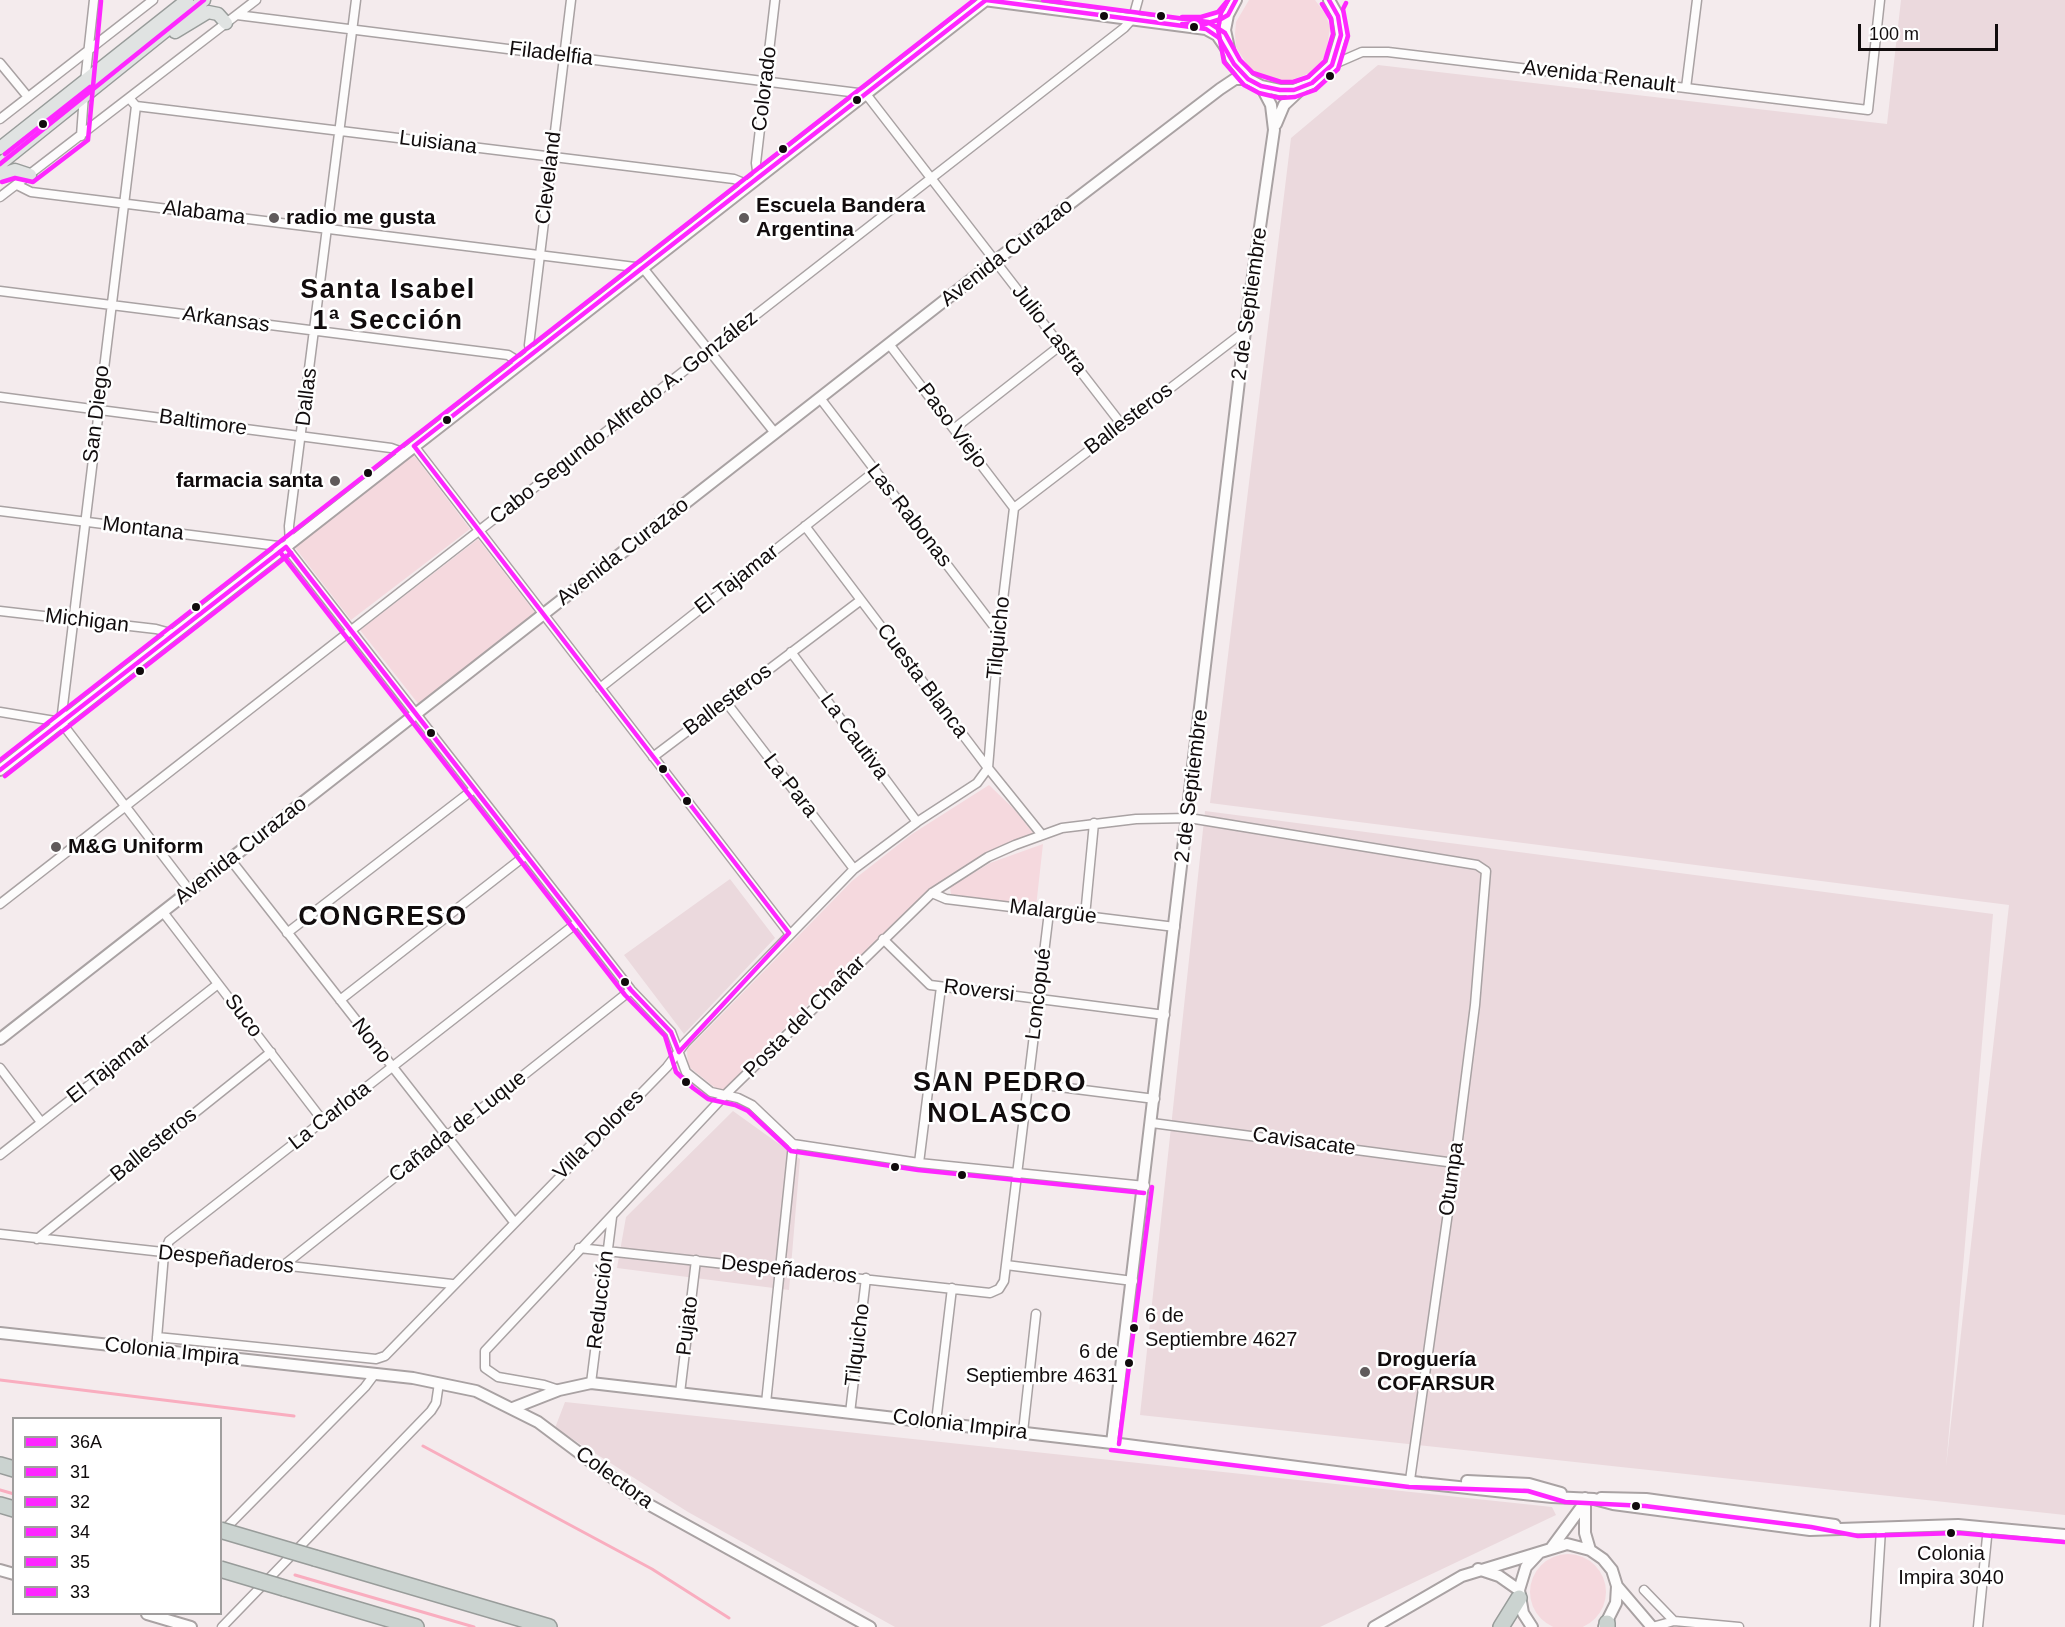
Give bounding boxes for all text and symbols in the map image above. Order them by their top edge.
unlabelled marker [1098,10,1110,22]
unlabelled marker [1155,10,1167,22]
scale bar [1861,12,2000,50]
unlabelled marker [1188,21,1200,33]
text: 100 m [1869,24,1919,44]
street label: Filadelfia [508,36,594,72]
street label: Colorado [747,45,783,133]
street label: Avenida Renault [1521,55,1677,99]
unlabelled marker [1324,70,1336,82]
unlabelled marker [851,94,863,106]
unlabelled marker [37,118,49,130]
street label: Luisiana [398,126,478,160]
street label: Cleveland [531,130,567,226]
unlabelled marker [777,143,789,155]
place label: Escuela Bandera Argentina [756,193,925,243]
street label: Avenida Curazao [936,194,1078,312]
street label: Alabama [161,195,247,231]
place label: radio me gusta [286,205,435,231]
marker: radio me gusta [267,211,281,225]
marker: Escuela Bandera Argentina [737,211,751,225]
street label: 2 de Septiembre [1227,226,1273,382]
district label: Santa Isabel 1ª Sección [300,275,476,338]
street label: Julio Lastra [1006,280,1092,380]
street label: Arkansas [181,301,271,339]
street label: Cabo Segundo Alfredo A. González [485,306,763,530]
street label: San Diego [79,364,115,464]
street label: Dallas [291,367,323,427]
street label: Paso Viejo [912,378,992,474]
street label: Ballesteros [1080,378,1178,460]
street label: Baltimore [157,404,249,442]
unlabelled marker [441,414,453,426]
street label: Las Rabonas [861,459,957,573]
unlabelled marker [362,467,374,479]
place label: farmacia santa [176,468,323,494]
marker: farmacia santa [328,474,342,488]
street label: Avenida Curazao [552,493,694,611]
street label: Montana [101,512,185,546]
street label: El Tajamar [690,540,784,620]
street label: Tilquicho [982,595,1016,681]
unlabelled marker [190,601,202,613]
street label: Michigan [44,603,130,639]
street label: Cuesta Blanca [871,619,973,743]
street label: Ballesteros [679,659,777,741]
unlabelled marker [134,665,146,677]
street label: La Cautiva [814,689,894,785]
street label: 2 de Septiembre [1170,708,1214,864]
unlabelled marker [425,727,437,739]
street label: La Para [757,749,823,823]
unlabelled marker [657,763,669,775]
street label: Avenida Curazao [170,792,312,910]
unlabelled marker [681,795,693,807]
place label: M&G Uniform [68,834,203,860]
marker: M&G Uniform [49,840,63,854]
street label: Malargüe [1008,894,1098,930]
district label: CONGRESO [298,902,468,934]
street label: Loncopué [1021,947,1057,1041]
street label: Posta del Chañar [739,951,871,1083]
street label: Roversi [942,974,1016,1008]
unlabelled marker [619,976,631,988]
street label: Suco [219,989,267,1043]
street label: Nono [346,1013,396,1069]
street label: El Tajamar [62,1029,156,1109]
street label: Cañada de Luque [384,1066,532,1188]
district label: SAN PEDRO NOLASCO [913,1068,1087,1131]
street label: La Carlota [284,1076,376,1156]
unlabelled marker [680,1076,692,1088]
street label: Villa Dolores [549,1085,649,1185]
street label: Ballesteros [106,1103,202,1187]
street label: Cavisacate [1251,1122,1357,1162]
street label: Otumpa [1434,1140,1470,1218]
unlabelled marker [889,1161,901,1173]
unlabelled marker [956,1169,968,1181]
street label: Despeñaderos [157,1240,295,1280]
street label: Reducción [582,1249,620,1351]
street label: Despeñaderos [720,1250,858,1290]
street label: Pujato [672,1295,704,1357]
street label: Tilquicho [840,1302,876,1388]
place label: 6 de Septiembre 4627 [1145,1304,1297,1351]
marker: 6 de Septiembre 4627 [1128,1322,1140,1334]
street label: Colonia Impira [103,1332,241,1372]
place label: 6 de Septiembre 4631 [966,1340,1118,1387]
place label: Droguería COFARSUR [1377,1347,1495,1397]
marker: 6 de Septiembre 4631 [1123,1357,1135,1369]
marker: Droguería COFARSUR [1358,1365,1372,1379]
street label: Colonia Impira [891,1404,1029,1446]
legend [12,1417,222,1615]
text: 36A [70,1432,102,1452]
street label: Colectora [570,1441,658,1515]
text: 31 [70,1462,90,1482]
text: 32 [70,1492,90,1512]
unlabelled marker [1630,1500,1642,1512]
text: 34 [70,1522,90,1542]
marker: Colonia Impira 3040 [1945,1527,1957,1539]
place label: Colonia Impira 3040 [1898,1542,2004,1589]
text: 35 [70,1552,90,1572]
text: 33 [70,1582,90,1602]

